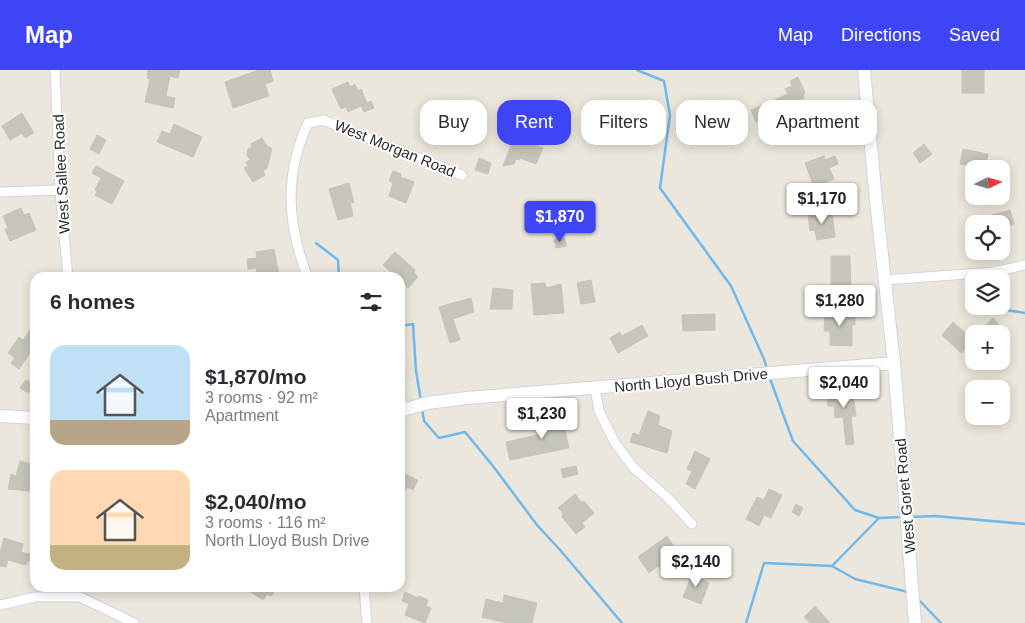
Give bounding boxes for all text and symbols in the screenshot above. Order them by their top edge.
text: Map [25,21,73,48]
text: Map [778,25,813,45]
text: Directions [841,25,921,45]
text: Saved [949,25,1000,45]
chip: Buy [420,100,487,145]
chip: Rent [497,100,571,145]
chip: Filters [581,100,666,145]
chip: New [676,100,748,145]
chip: Apartment [758,100,877,145]
street label: West Sallee Road [49,114,73,234]
street label: West Morgan Road [332,116,458,180]
north arrow [965,160,1010,205]
map controls [965,160,1010,425]
pin: $1,170 [781,182,863,225]
text: $1,170 [798,190,846,207]
pin: $1,870 [519,200,601,243]
text: $1,870 [536,208,584,225]
button: locate [965,215,1010,260]
button: layers [965,270,1010,315]
pin: $1,280 [799,284,881,327]
icon: filters [357,288,385,316]
text: 6 homes [50,290,135,313]
text: $1,280 [816,292,864,309]
button: + [965,325,1010,370]
icon: home [90,365,150,425]
text: $1,870/mo [205,365,307,388]
street label: North Lloyd Bush Drive [613,365,769,395]
pin: $2,040 [803,366,885,409]
text: $2,040 [820,374,868,391]
button: − [965,380,1010,425]
text: 3 rooms · 92 m² [205,389,318,406]
pin: $1,230 [501,398,583,440]
text: $1,230 [518,405,566,422]
text: Apartment [205,407,279,424]
street label: West Goret Road [891,438,919,554]
icon: home [90,490,150,550]
text: $2,040/mo [205,490,307,513]
text: 3 rooms · 116 m² [205,514,326,531]
text: North Lloyd Bush Drive [205,532,370,549]
pin: $2,140 [655,546,737,588]
text: $2,140 [672,553,720,570]

